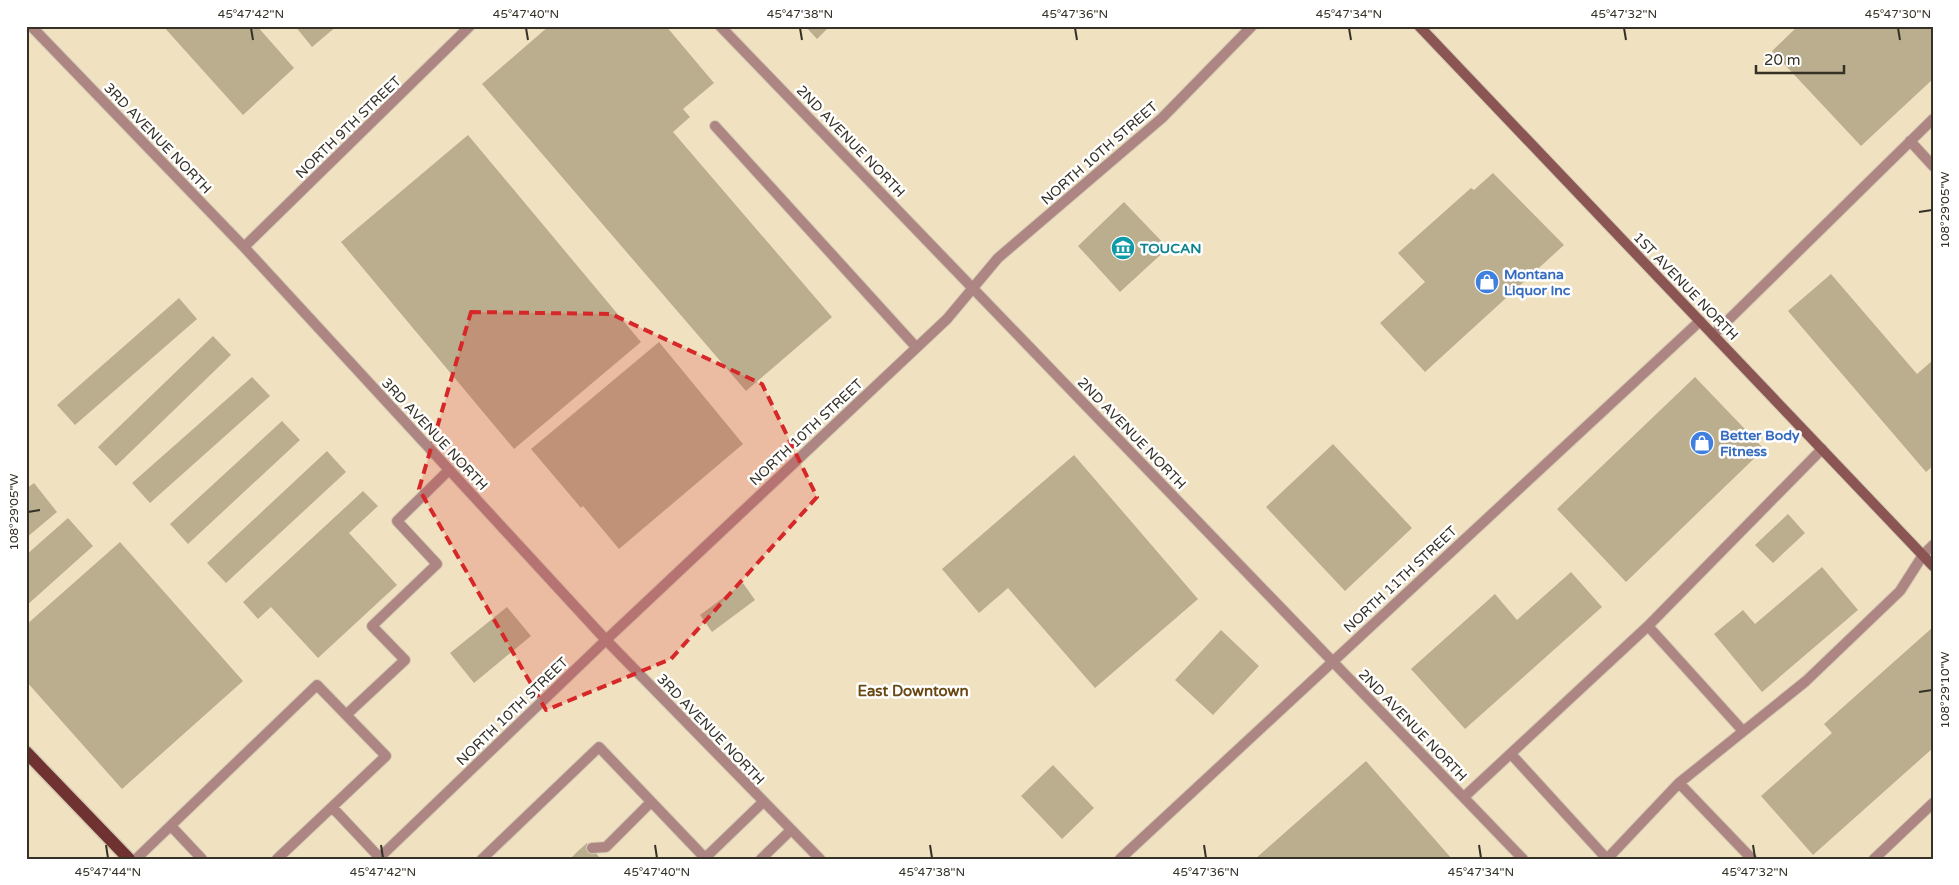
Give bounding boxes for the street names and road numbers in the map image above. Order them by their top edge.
street label: NORTH 9TH STREET [292,72,405,182]
street label: 3RD AVENUE NORTH [100,79,215,197]
street label: 2ND AVENUE NORTH [793,82,908,201]
street label: NORTH 10TH STREET [1038,98,1161,209]
street label: 1ST AVENUE NORTH [1630,229,1742,344]
street label: 2ND AVENUE NORTH [1074,374,1189,493]
street label: 3RD AVENUE NORTH [378,375,491,494]
street label: NORTH 10TH STREET [746,375,867,489]
street label: NORTH 11TH STREET [1340,522,1461,636]
street label: NORTH 10TH STREET [453,653,572,769]
street label: 2ND AVENUE NORTH [1355,666,1470,785]
street label: 3RD AVENUE NORTH [653,670,768,788]

